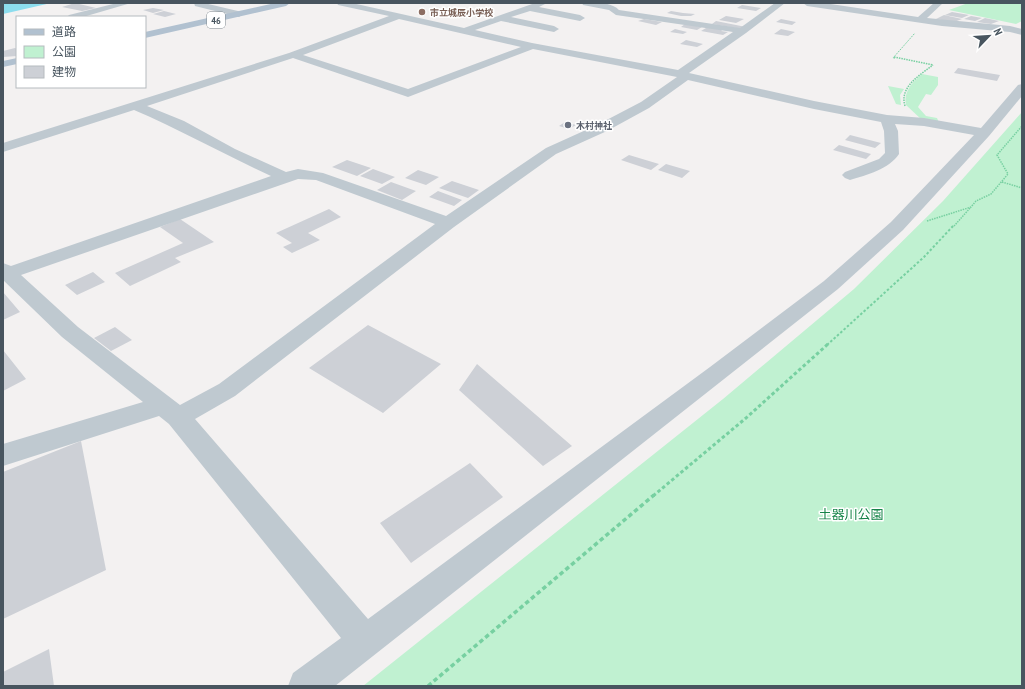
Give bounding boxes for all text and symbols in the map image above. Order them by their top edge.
marker: 市立城辰小学校 [417,7,427,17]
place label: 市立城辰小学校 [430,7,494,18]
road number: 46 [207,12,225,28]
legend [16,16,146,88]
north arrow [969,16,1009,56]
text: 道路 [52,24,76,39]
text: N [990,26,1006,37]
text: 公園 [52,44,76,59]
text: 建物 [52,64,76,79]
marker: 木村神社 [563,120,573,130]
place label: 木村神社 [576,120,612,131]
park label: 土器川公園 [818,506,884,523]

